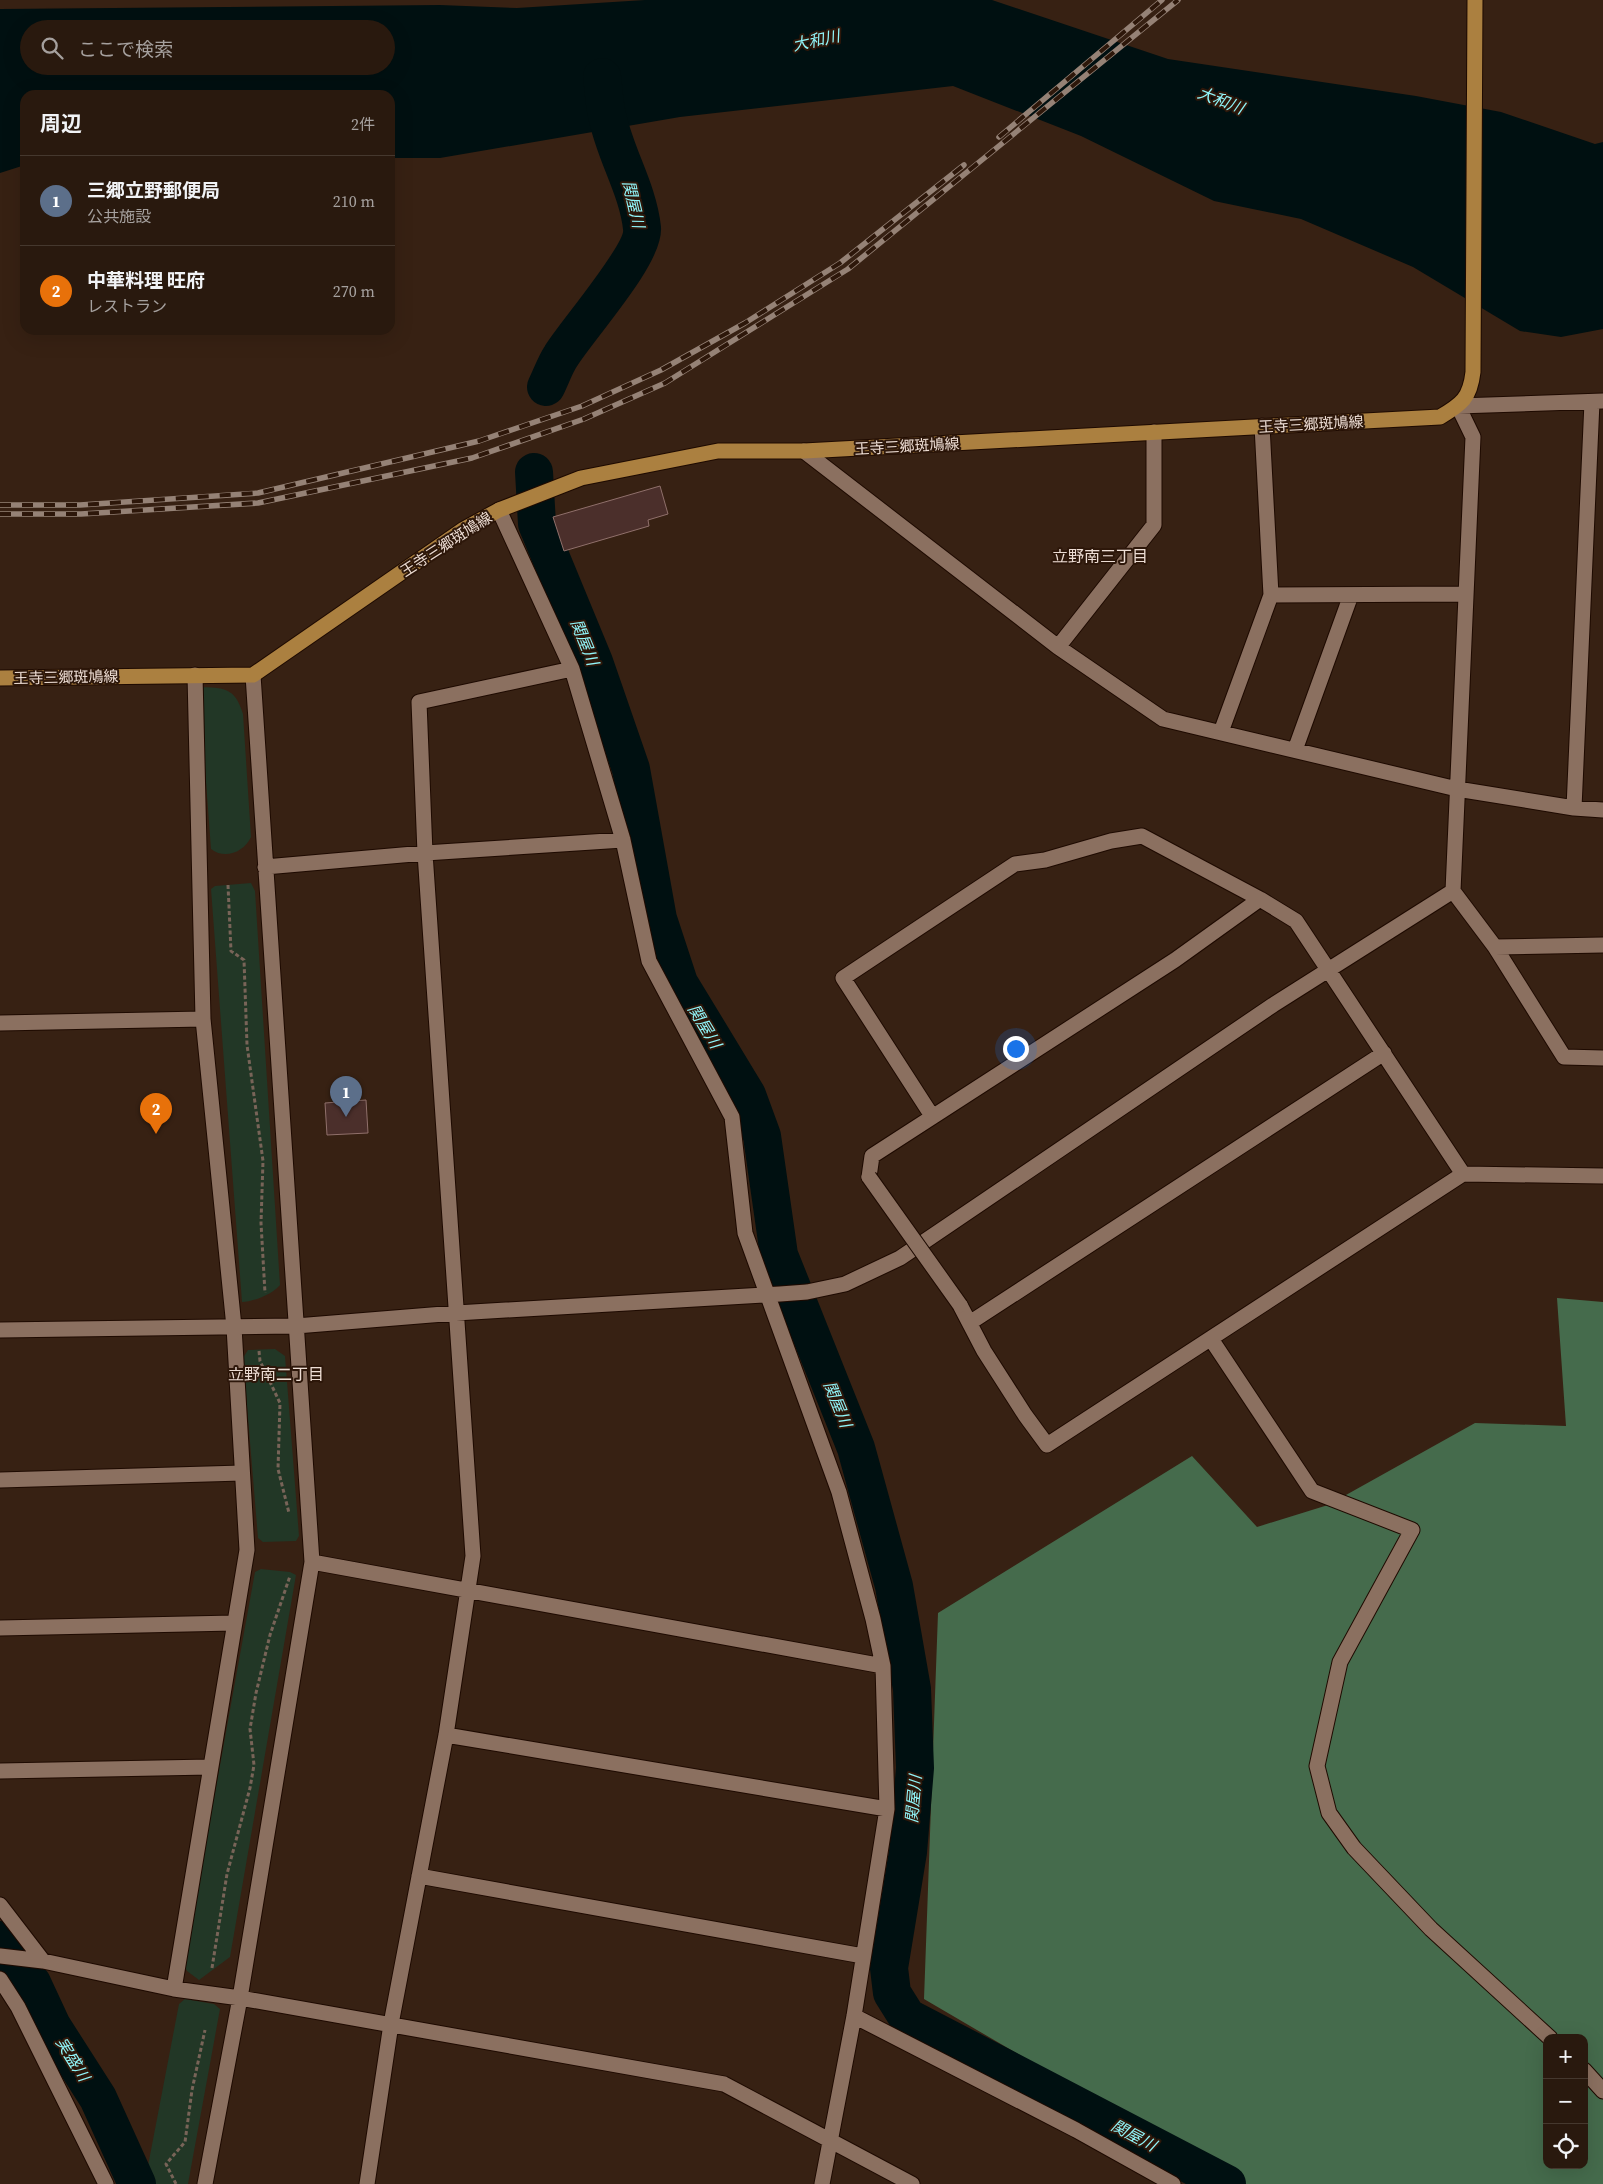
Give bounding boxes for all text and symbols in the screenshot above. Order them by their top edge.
search box [20,20,395,75]
water label: 大和川 [790,24,844,56]
icon: search [38,34,66,62]
text: ここで検索 [78,36,173,62]
water label: 大和川 [1195,81,1249,120]
text: 周辺 [40,109,82,138]
text: 2件 [351,113,375,135]
text: 三郷立野郵便局 [87,177,220,203]
water label: 関屋川 [618,178,651,232]
text: 1 [52,190,60,212]
text: 210 m [333,190,375,212]
text: 公共施設 [87,205,151,227]
text: 中華料理 旺府 [87,267,205,293]
text: 2 [52,280,60,302]
text: 270 m [333,280,375,302]
text: レストラン [87,295,167,317]
street label: 王寺三郷斑鳩線 [1258,411,1364,437]
street label: 王寺三郷斑鳩線 [854,433,960,459]
street label: 王寺三郷斑鳩線 [396,507,496,581]
district label: 立野南三丁目 [1052,545,1148,567]
water label: 関屋川 [566,616,605,670]
street label: 王寺三郷斑鳩線 [13,666,119,688]
water label: 関屋川 [683,1000,728,1054]
your location [1003,1036,1029,1062]
pin: 1 [330,1076,362,1117]
pin: 2 [140,1093,172,1134]
district label: 立野南二丁目 [228,1363,324,1385]
water label: 関屋川 [819,1378,858,1432]
water label: 関屋川 [900,1772,926,1824]
water label: 実盛川 [51,2033,96,2087]
map controls [1543,2034,1588,2169]
button: + [1543,2034,1588,2079]
button: − [1543,2079,1588,2124]
water label: 関屋川 [1108,2114,1162,2157]
button: locate [1543,2124,1588,2169]

